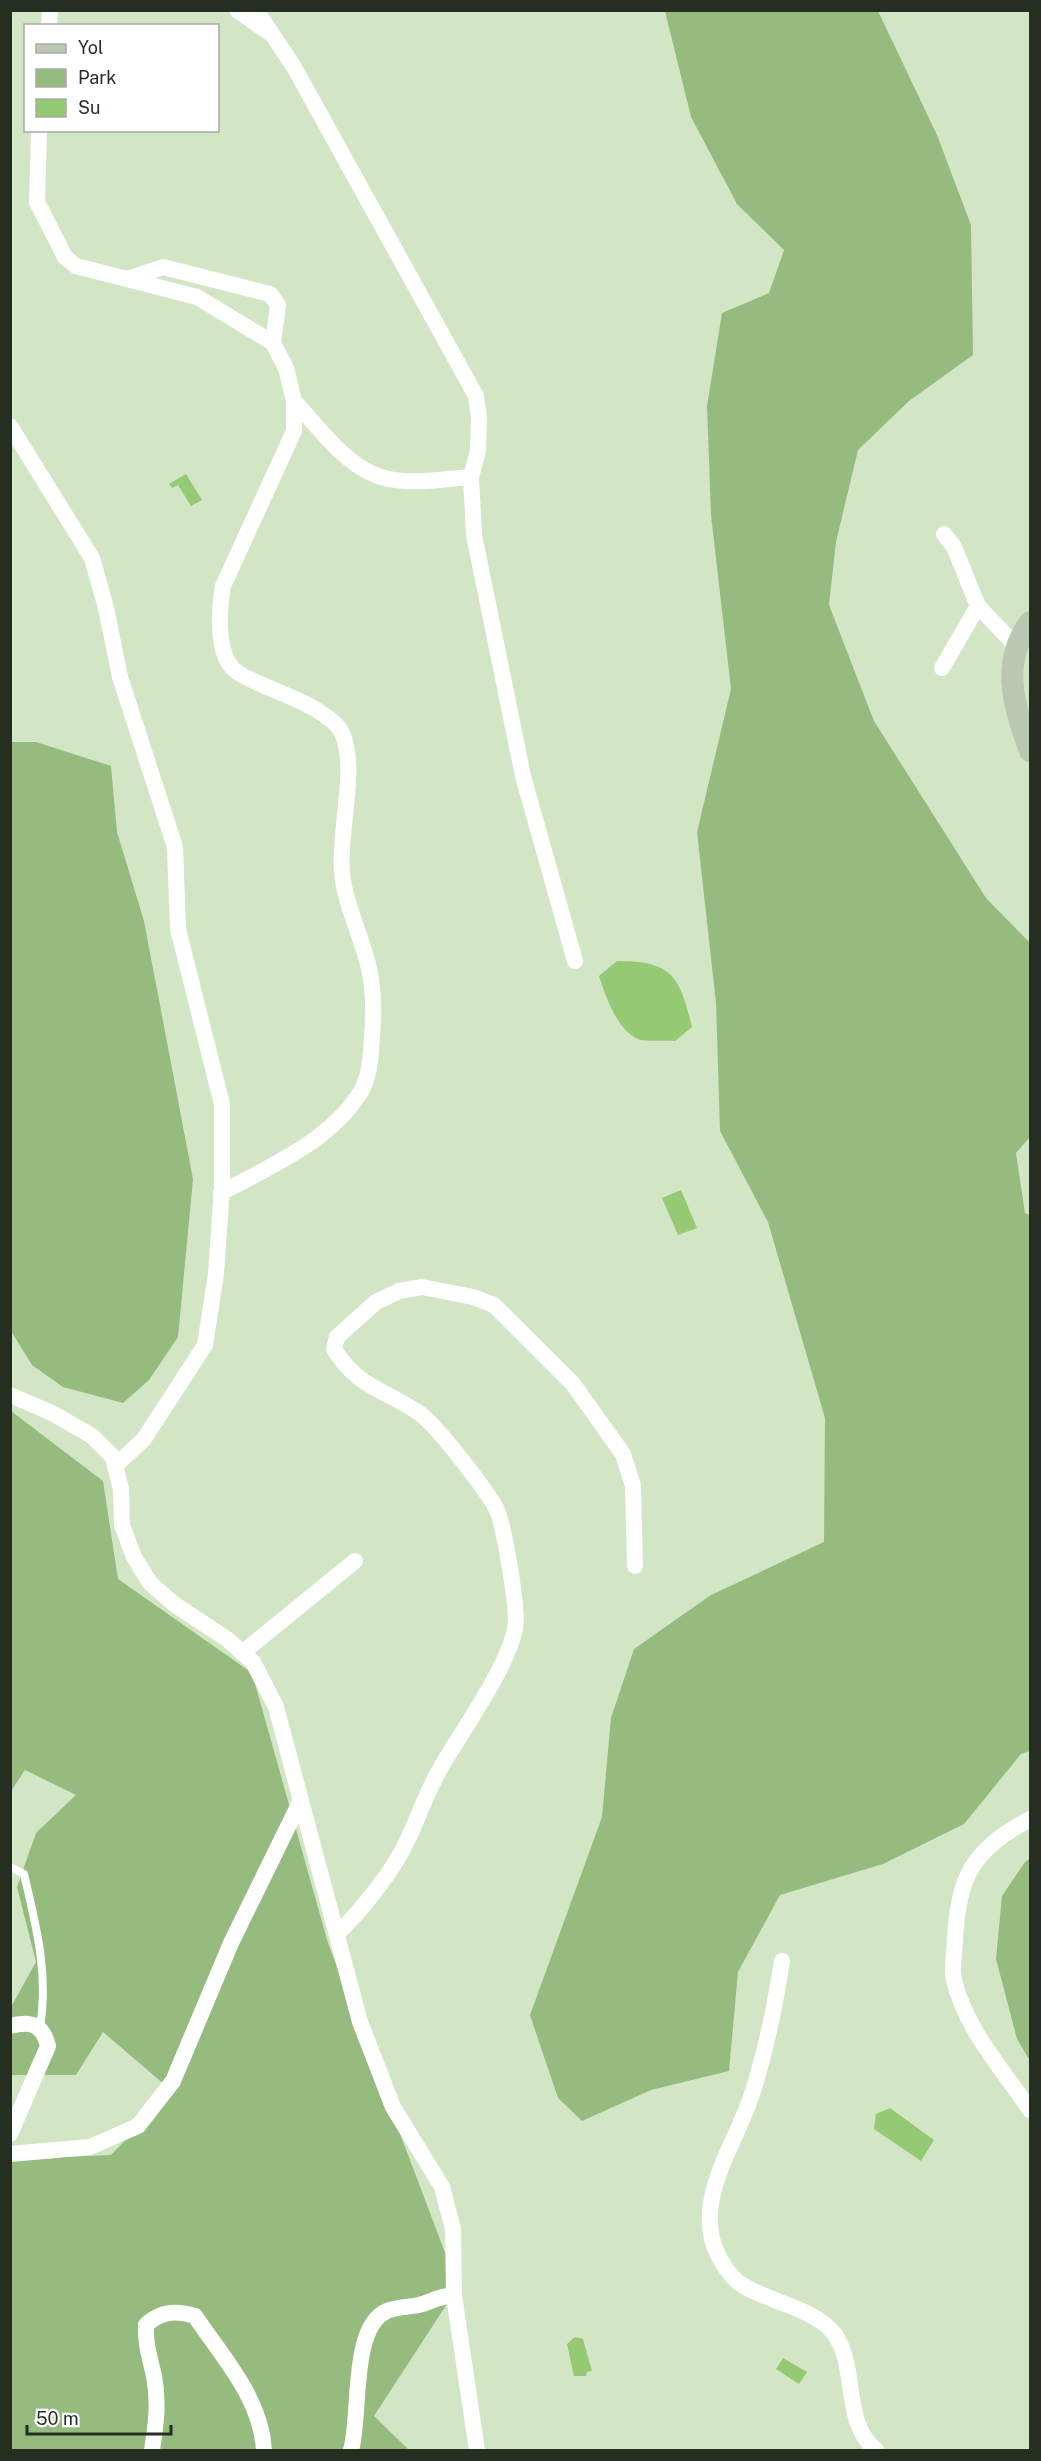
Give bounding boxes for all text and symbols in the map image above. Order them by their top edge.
legend [24,24,219,132]
text: Yol [78,37,103,58]
text: Park [78,67,116,88]
text: Su [78,97,101,118]
scale bar [27,2398,171,2436]
text: 50 m [36,2408,79,2429]

